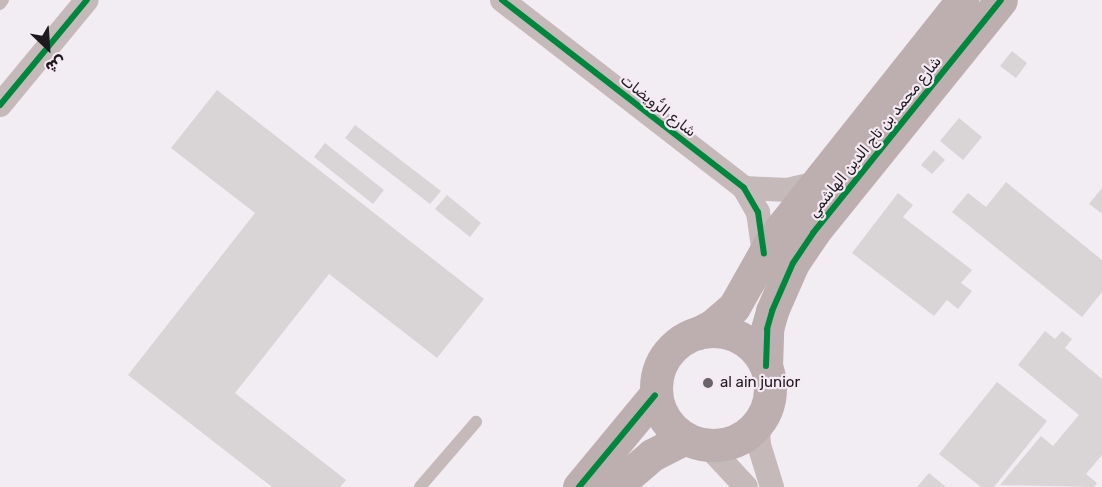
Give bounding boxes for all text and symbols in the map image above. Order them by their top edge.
north arrow [18,18,78,78]
text: ش [43,52,69,78]
street label: شارع محمد بن تاج الدين الهاشمي [805,53,945,221]
street label: شارع الرُّويضات [617,71,699,141]
place label: al ain junior [720,374,800,392]
marker: al ain junior [701,376,715,390]

